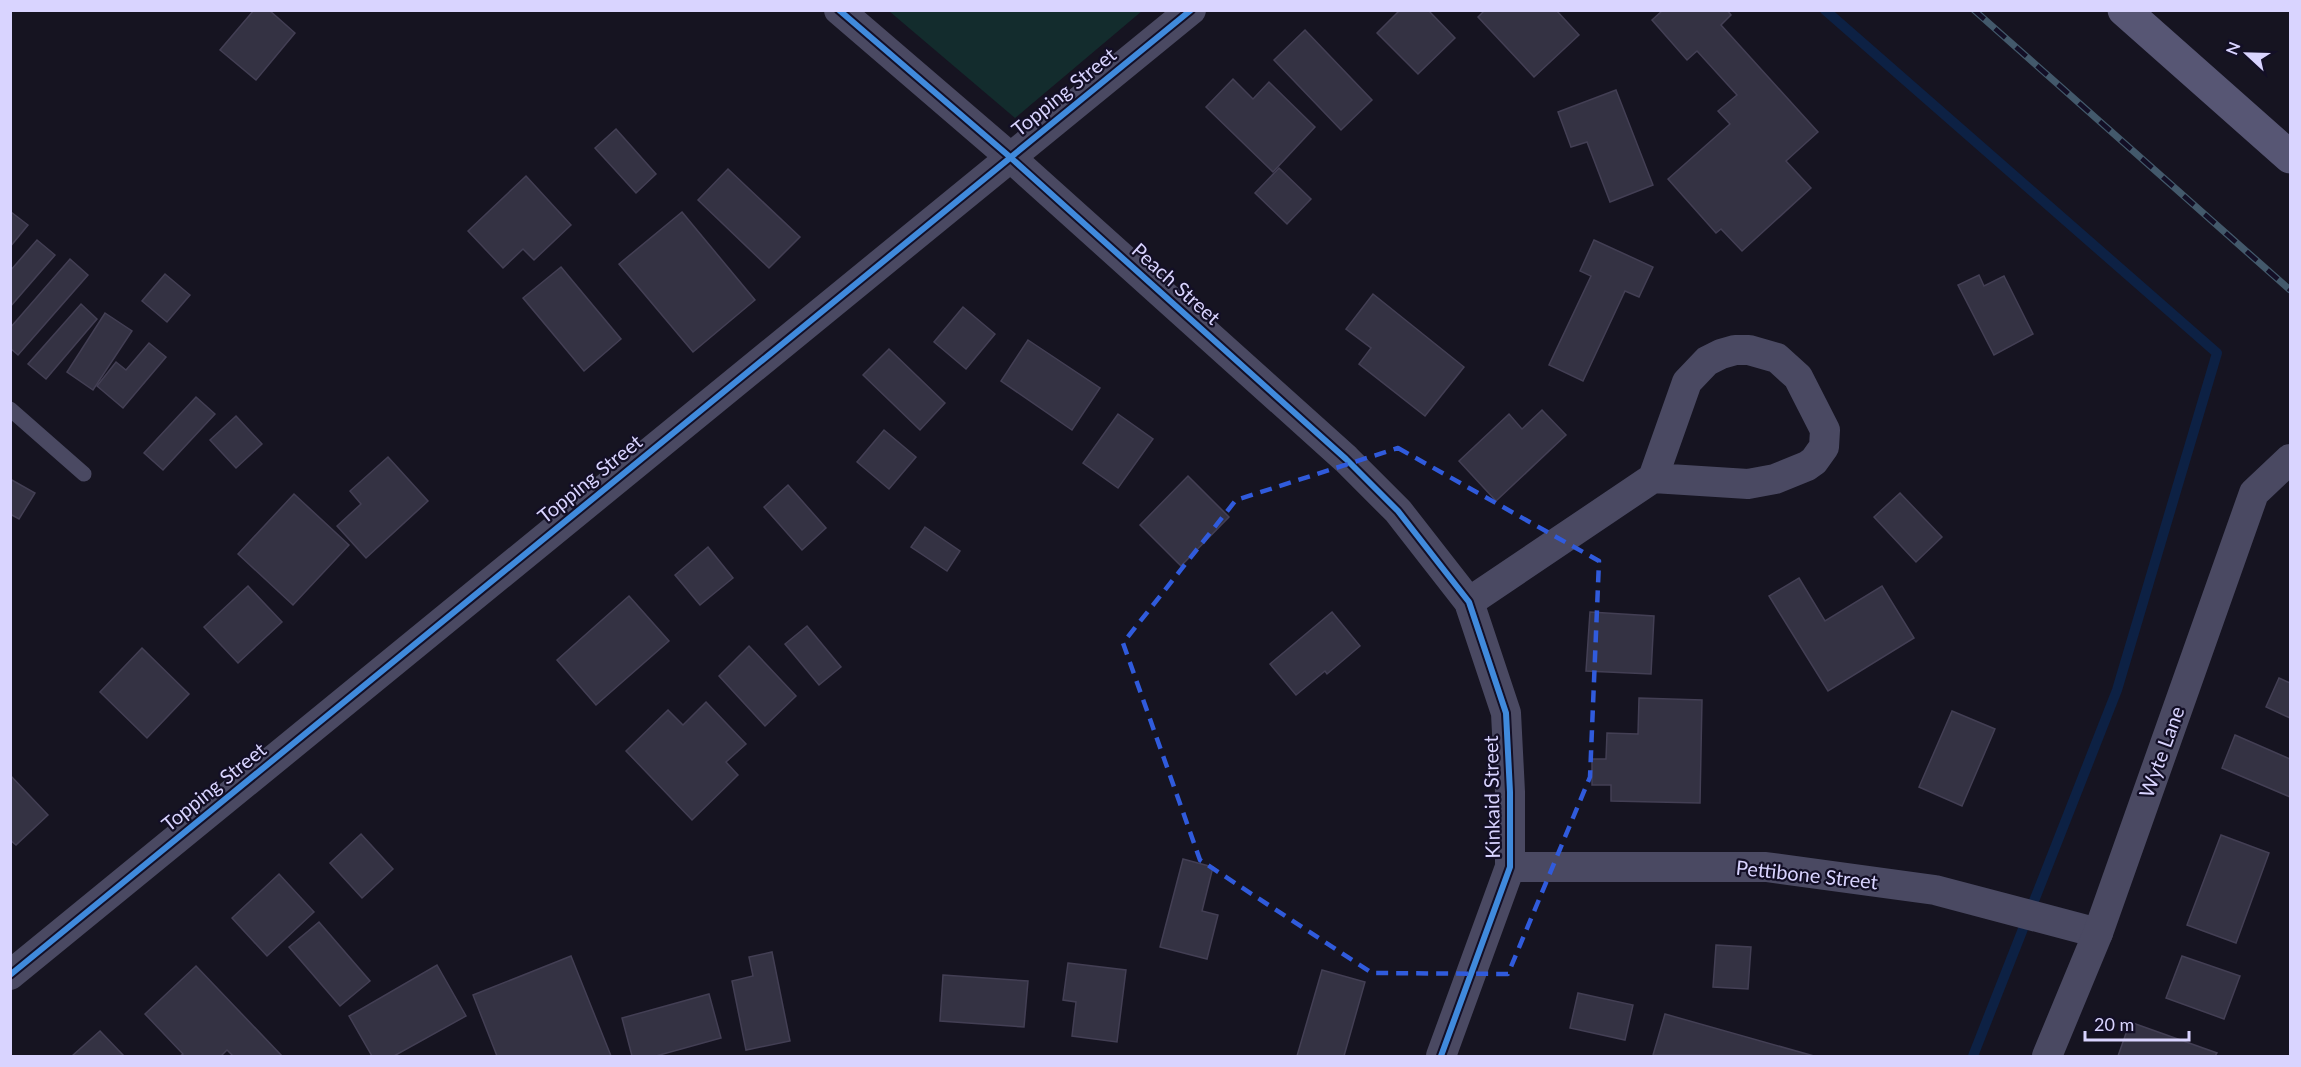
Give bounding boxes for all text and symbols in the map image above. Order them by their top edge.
north arrow [2217,24,2277,84]
text: N [2222,39,2244,57]
street label: Topping Street [1006,42,1120,141]
street label: Peach Street [1128,237,1226,329]
street label: Topping Street [532,429,646,528]
street label: Wyte Lane [2133,703,2189,801]
street label: Kinkaid Street [1478,735,1504,859]
street label: Topping Street [156,737,270,836]
street label: Pettibone Street [1735,855,1879,893]
scale bar [2085,1004,2188,1042]
text: 20 m [2094,1013,2134,1035]

